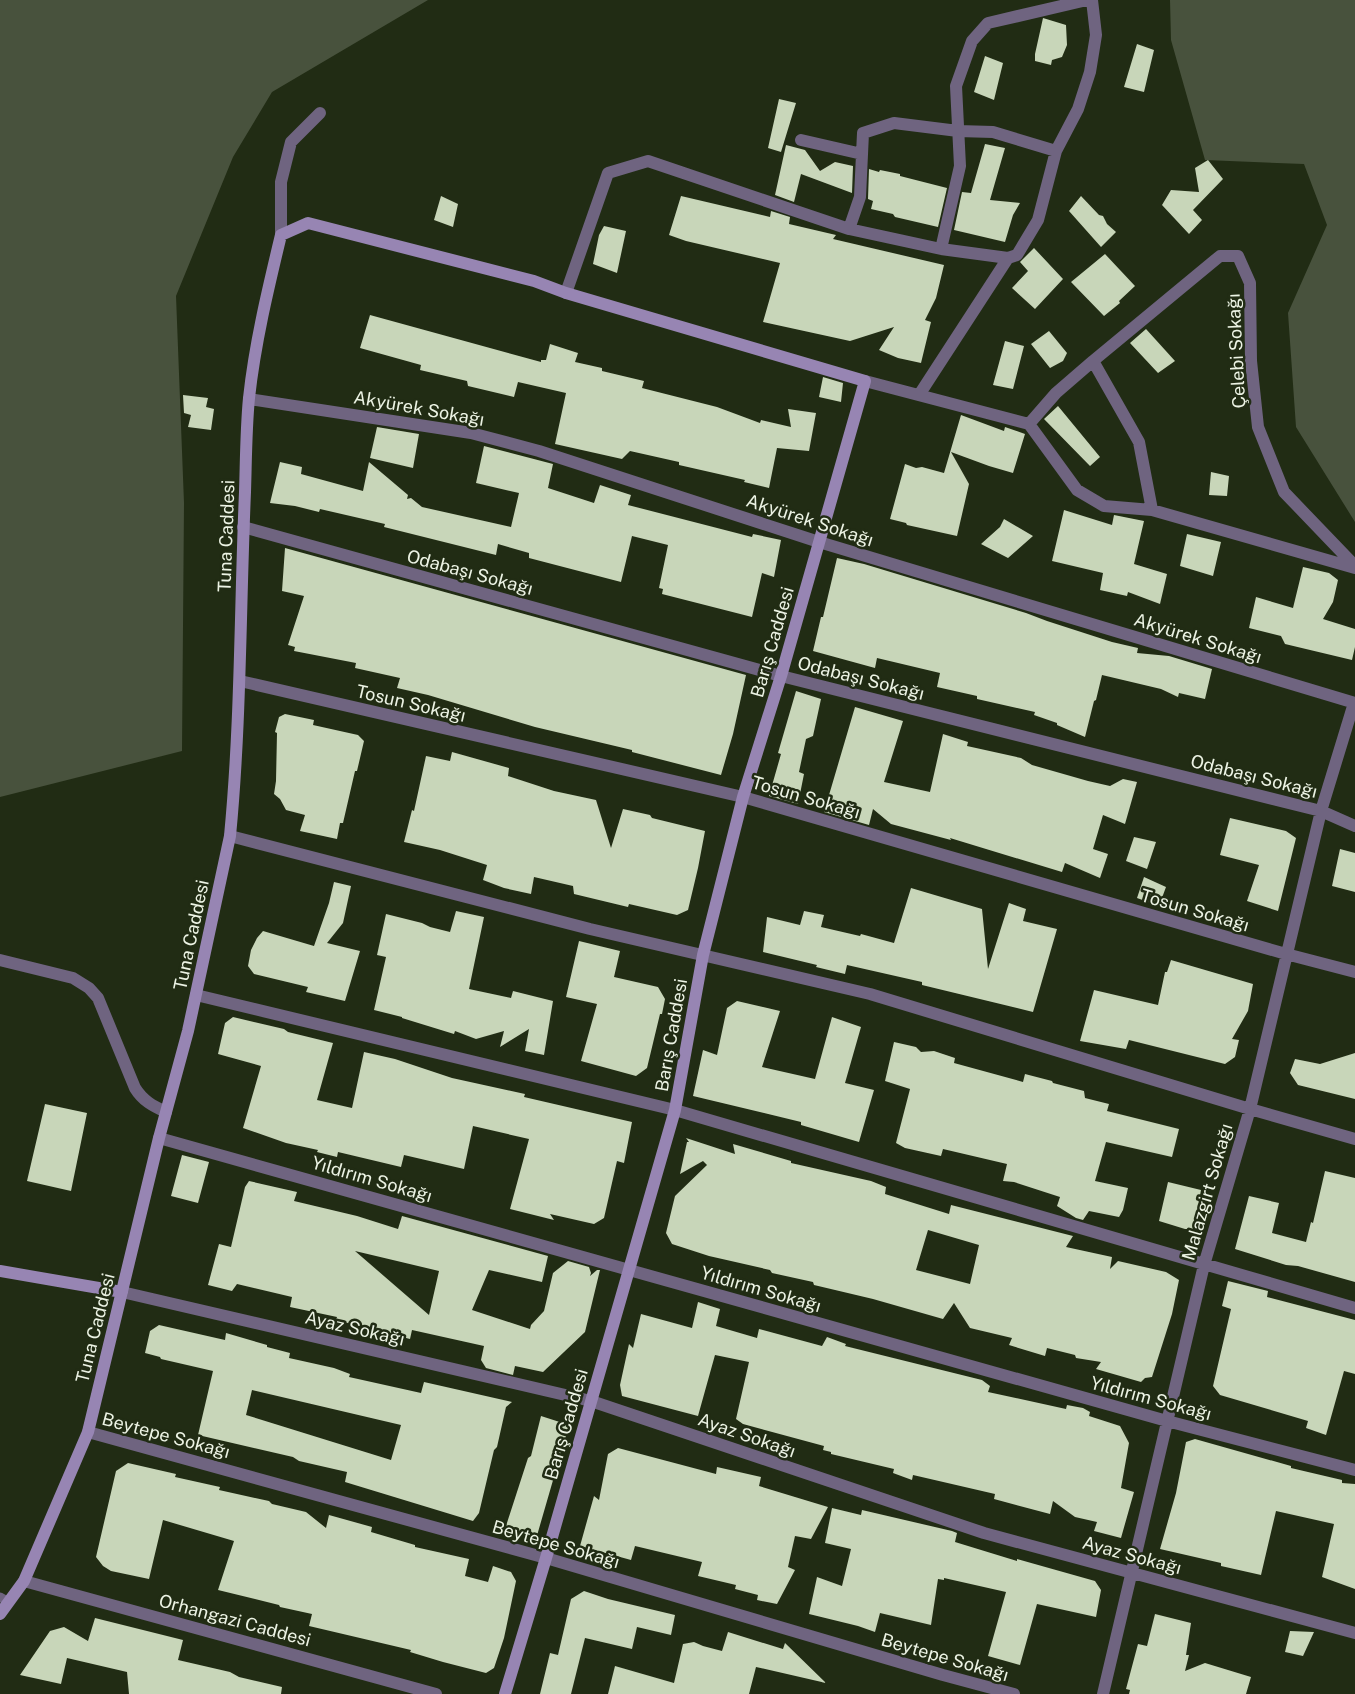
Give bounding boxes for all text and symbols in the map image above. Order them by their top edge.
street label: Çelebi Sokağı [1223,293,1249,409]
street label: Akyürek Sokağı [352,386,486,430]
street label: Tuna Caddesi [214,480,238,592]
street label: Akyürek Sokağı [744,490,876,550]
street label: Odabaşı Sokağı [405,545,535,599]
street label: Barış Caddesi [746,584,798,700]
street label: Akyürek Sokağı [1132,609,1264,667]
street label: Odabaşı Sokağı [796,652,926,704]
street label: Tosun Sokağı [354,680,468,726]
street label: Odabaşı Sokağı [1189,750,1319,802]
street label: Tosun Sokağı [749,772,863,822]
street label: Tuna Caddesi [169,878,213,992]
street label: Tosun Sokağı [1138,885,1252,935]
street label: Barış Caddesi [651,977,691,1093]
street label: Malazgirt Sokağı [1177,1121,1237,1263]
street label: Yıldırım Sokağı [309,1152,435,1206]
street label: Yıldırım Sokağı [698,1262,824,1316]
street label: Tuna Caddesi [71,1271,119,1385]
street label: Ayaz Sokağı [303,1306,407,1350]
street label: Barış Caddesi [540,1366,592,1482]
street label: Yıldırım Sokağı [1088,1372,1214,1424]
street label: Beytepe Sokağı [100,1408,232,1462]
street label: Ayaz Sokağı [696,1409,798,1461]
street label: Beytepe Sokağı [490,1516,622,1572]
street label: Ayaz Sokağı [1080,1532,1184,1578]
street label: Orhangazi Caddesi [157,1590,313,1650]
street label: Beytepe Sokağı [879,1629,1011,1685]

